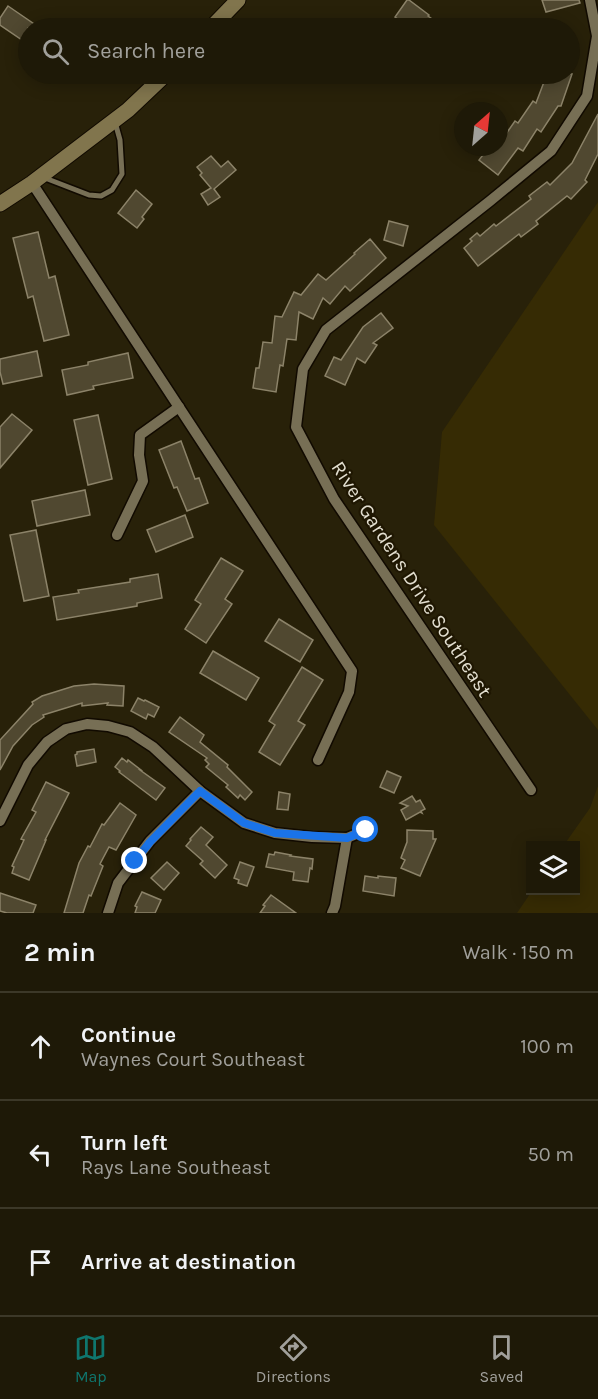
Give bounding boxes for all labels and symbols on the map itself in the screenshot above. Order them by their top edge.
north arrow [454,102,508,156]
street label: River Gardens Drive Southeast [327,457,497,702]
route start [352,816,378,842]
route end [121,847,147,873]

